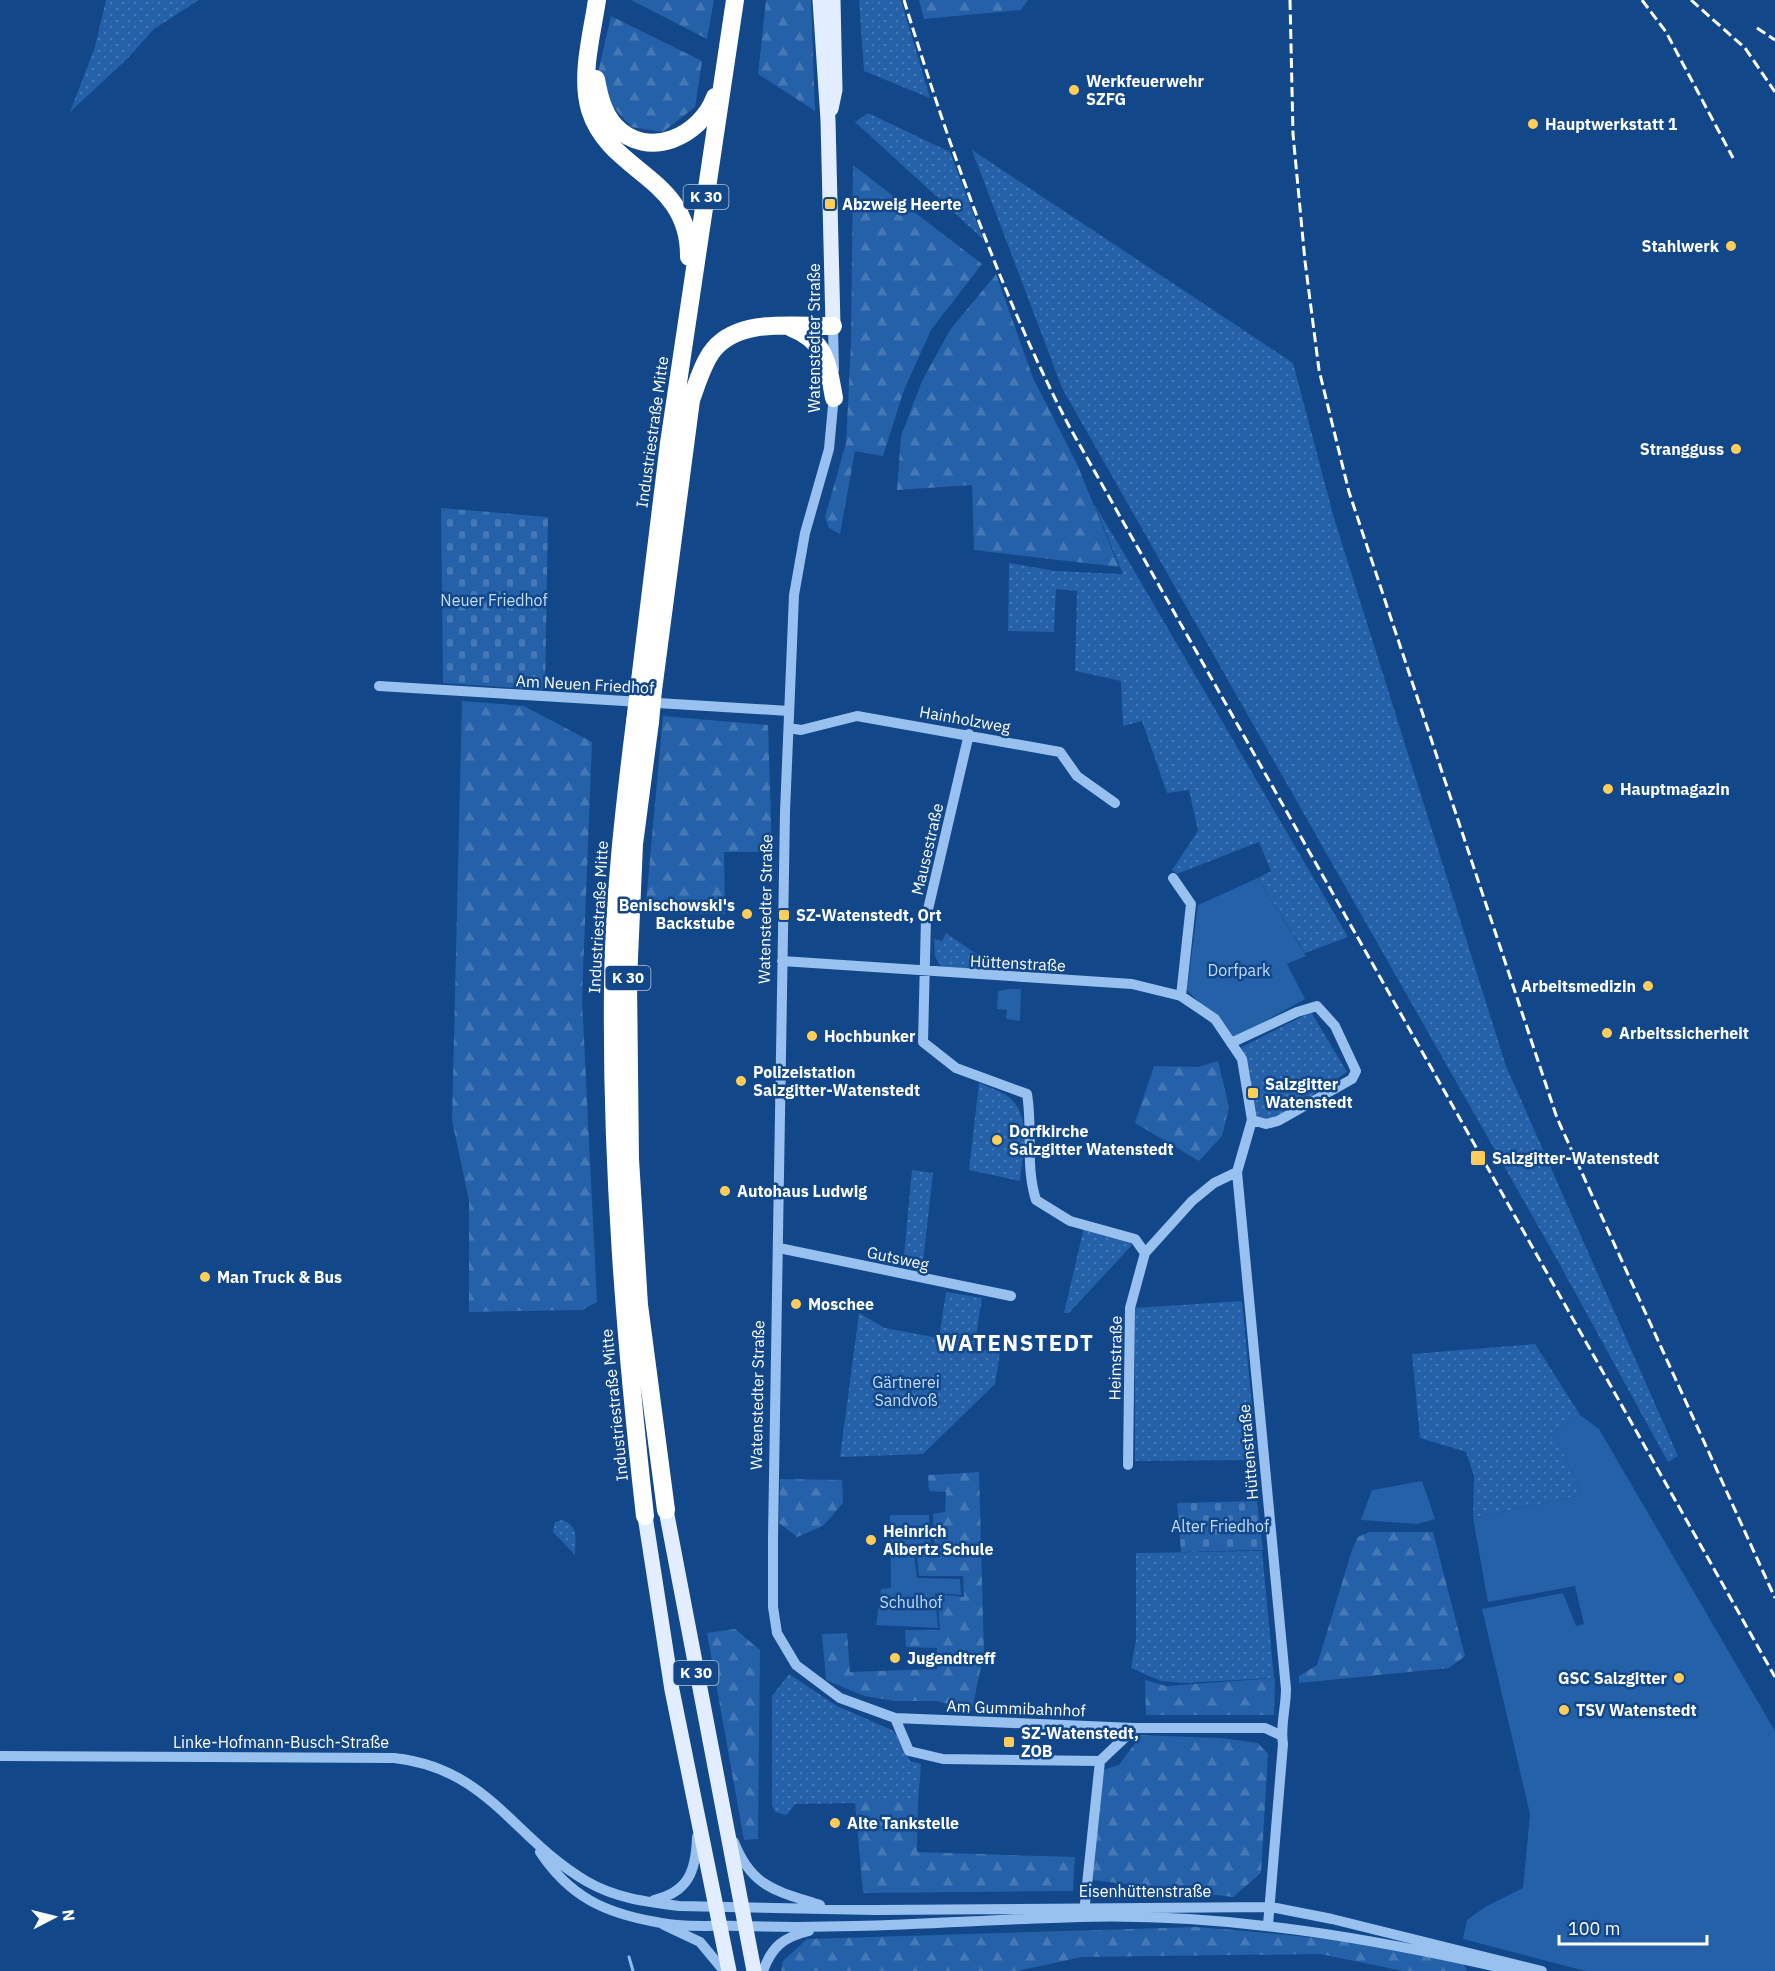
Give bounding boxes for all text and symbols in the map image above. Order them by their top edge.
place label: Werkfeuerwehr SZFG [1086,71,1204,109]
marker: Werkfeuerwehr SZFG [1067,83,1081,97]
place label: Hauptwerkstatt 1 [1545,114,1678,134]
marker: Hauptwerkstatt 1 [1526,117,1540,131]
road number: K 30 [684,185,728,209]
place label: Abzweig Heerte [842,194,961,214]
marker: Abzweig Heerte [823,197,837,211]
place label: Stahlwerk [1642,236,1720,256]
marker: Stahlwerk [1724,239,1738,253]
street label: Watenstedter Straße [804,263,824,413]
street label: Industriestraße Mitte [631,355,673,509]
place label: Strangguss [1640,439,1724,459]
marker: Strangguss [1729,442,1743,456]
park label: Neuer Friedhof [440,590,548,610]
street label: Am Neuen Friedhof [515,670,655,698]
street label: Hainholzweg [918,701,1013,737]
place label: Hauptmagazin [1620,779,1730,799]
marker: Hauptmagazin [1601,782,1615,796]
street label: Mausestraße [907,801,947,897]
street label: Watenstedter Straße [754,834,776,984]
street label: Industriestraße Mitte [584,840,612,994]
place label: Benischowski's Backstube [619,895,735,933]
place label: SZ-Watenstedt, Ort [796,905,942,925]
marker: Benischowski's Backstube [740,907,754,921]
marker: SZ-Watenstedt, Ort [777,908,791,922]
street label: Hüttenstraße [970,951,1067,976]
park label: Dorfpark [1208,960,1271,980]
road number: K 30 [606,966,650,990]
place label: Arbeitsmedizin [1521,976,1636,996]
marker: Arbeitsmedizin [1641,979,1655,993]
place label: Arbeitssicherheit [1619,1023,1749,1043]
place label: Hochbunker [824,1026,916,1046]
marker: Arbeitssicherheit [1600,1026,1614,1040]
marker: Hochbunker [805,1029,819,1043]
place label: Polizeistation Salzgitter-Watenstedt [753,1062,920,1100]
marker: Polizeistation Salzgitter-Watenstedt [734,1074,748,1088]
place label: Salzgitter Watenstedt [1265,1074,1353,1112]
marker: Salzgitter Watenstedt [1246,1086,1260,1100]
place label: Dorfkirche Salzgitter Watenstedt [1009,1121,1174,1159]
marker: Dorfkirche Salzgitter Watenstedt [990,1133,1004,1147]
place label: Salzgitter-Watenstedt [1492,1148,1659,1168]
marker: Salzgitter-Watenstedt [1469,1149,1487,1167]
place label: Autohaus Ludwig [737,1181,867,1201]
marker: Autohaus Ludwig [718,1184,732,1198]
street label: Gutsweg [865,1242,931,1274]
place label: Man Truck & Bus [217,1267,342,1287]
marker: Man Truck & Bus [198,1270,212,1284]
place label: Moschee [808,1294,874,1314]
marker: Moschee [789,1297,803,1311]
street label: Heimstraße [1104,1315,1126,1401]
street label: Watenstedter Straße [746,1320,768,1470]
street label: Industriestraße Mitte [596,1328,632,1482]
district label: WATENSTEDT [936,1328,1094,1357]
park label: Gärtnerei Sandvoß [872,1372,940,1410]
street label: Hüttenstraße [1234,1403,1262,1501]
park label: Alter Friedhof [1171,1516,1269,1536]
place label: Heinrich Albertz Schule [883,1521,993,1559]
marker: Heinrich Albertz Schule [864,1533,878,1547]
park label: Schulhof [879,1592,943,1612]
place label: Jugendtreff [907,1648,996,1668]
marker: Jugendtreff [888,1651,902,1665]
road number: K 30 [674,1661,718,1685]
place label: GSC Salzgitter [1558,1668,1668,1688]
marker: GSC Salzgitter [1672,1671,1686,1685]
street label: Am Gummibahnhof [946,1696,1086,1720]
place label: TSV Watenstedt [1576,1700,1697,1720]
marker: TSV Watenstedt [1557,1703,1571,1717]
place label: SZ-Watenstedt, ZOB [1021,1723,1139,1761]
street label: Linke-Hofmann-Busch-Straße [173,1732,389,1752]
marker: SZ-Watenstedt, ZOB [1002,1735,1016,1749]
place label: Alte Tankstelle [847,1813,959,1833]
marker: Alte Tankstelle [828,1816,842,1830]
street label: Eisenhüttenstraße [1079,1881,1212,1901]
north arrow [24,1887,84,1947]
text: N [58,1908,80,1922]
scale bar [1559,1908,1708,1946]
text: 100 m [1568,1917,1620,1940]

